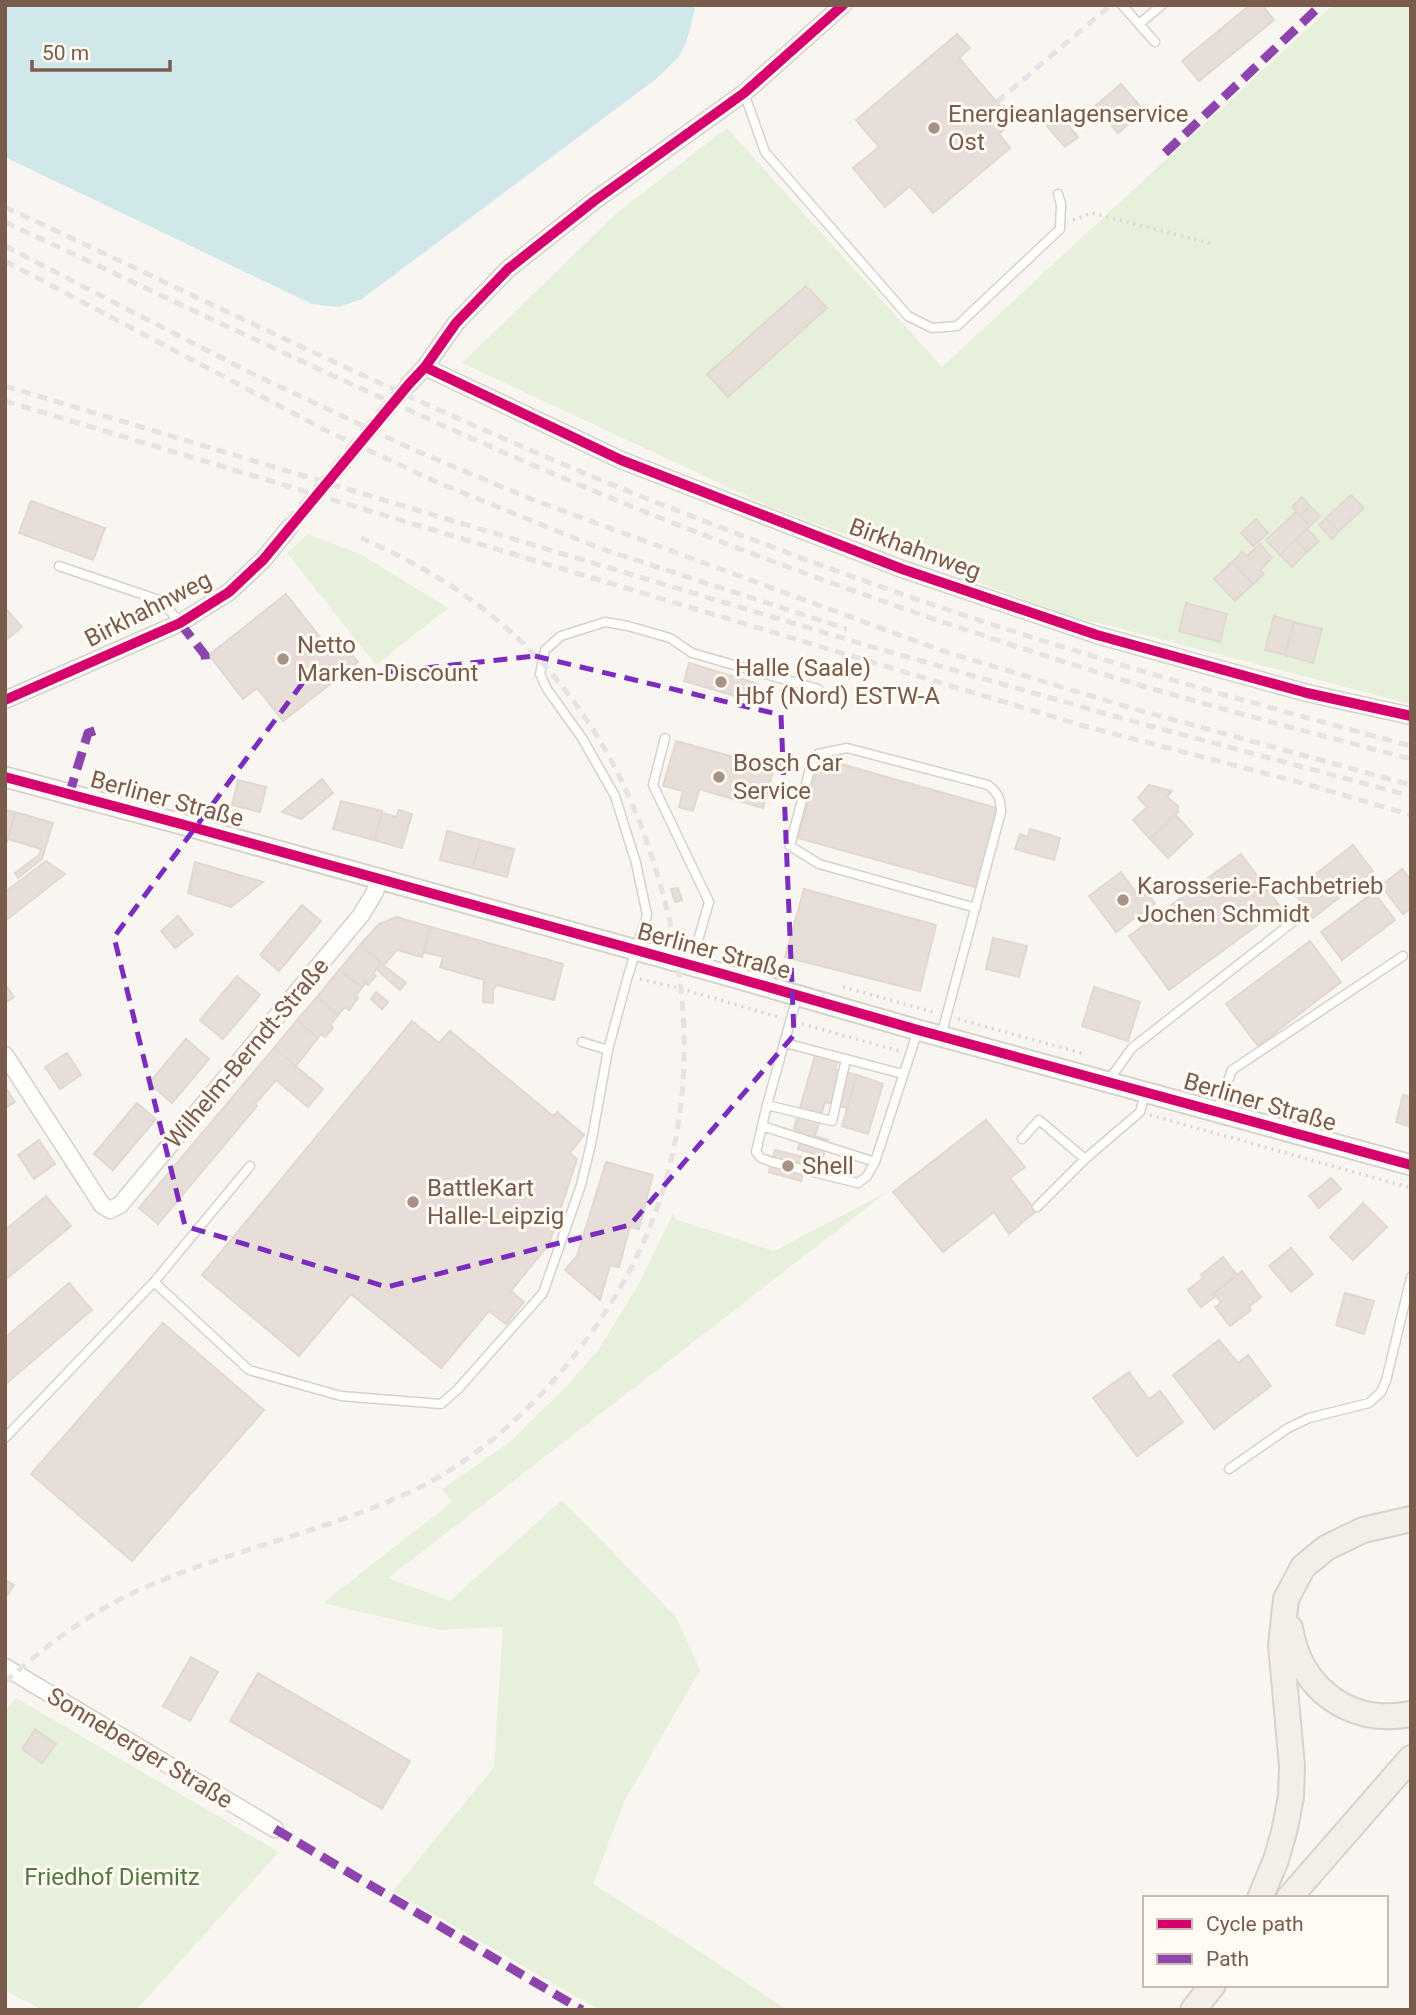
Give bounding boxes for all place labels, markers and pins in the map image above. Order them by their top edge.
place label: Energieanlagenservice Ost [948,100,1188,156]
marker: Energieanlagenservice Ost [926,120,942,136]
place label: Netto Marken-Discount [297,631,478,687]
marker: Netto Marken-Discount [275,651,291,667]
place label: Halle (Saale) Hbf (Nord) ESTW-A [735,654,940,710]
marker: Halle (Saale) Hbf (Nord) ESTW-A [713,674,729,690]
place label: Bosch Car Service [733,749,843,805]
marker: Bosch Car Service [711,769,727,785]
place label: Karosserie-Fachbetrieb Jochen Schmidt [1137,872,1383,928]
marker: Karosserie-Fachbetrieb Jochen Schmidt [1115,892,1131,908]
place label: Shell [802,1152,854,1180]
marker: Shell [780,1158,796,1174]
place label: BattleKart Halle-Leipzig [427,1174,564,1230]
marker: BattleKart Halle-Leipzig [405,1194,421,1210]

